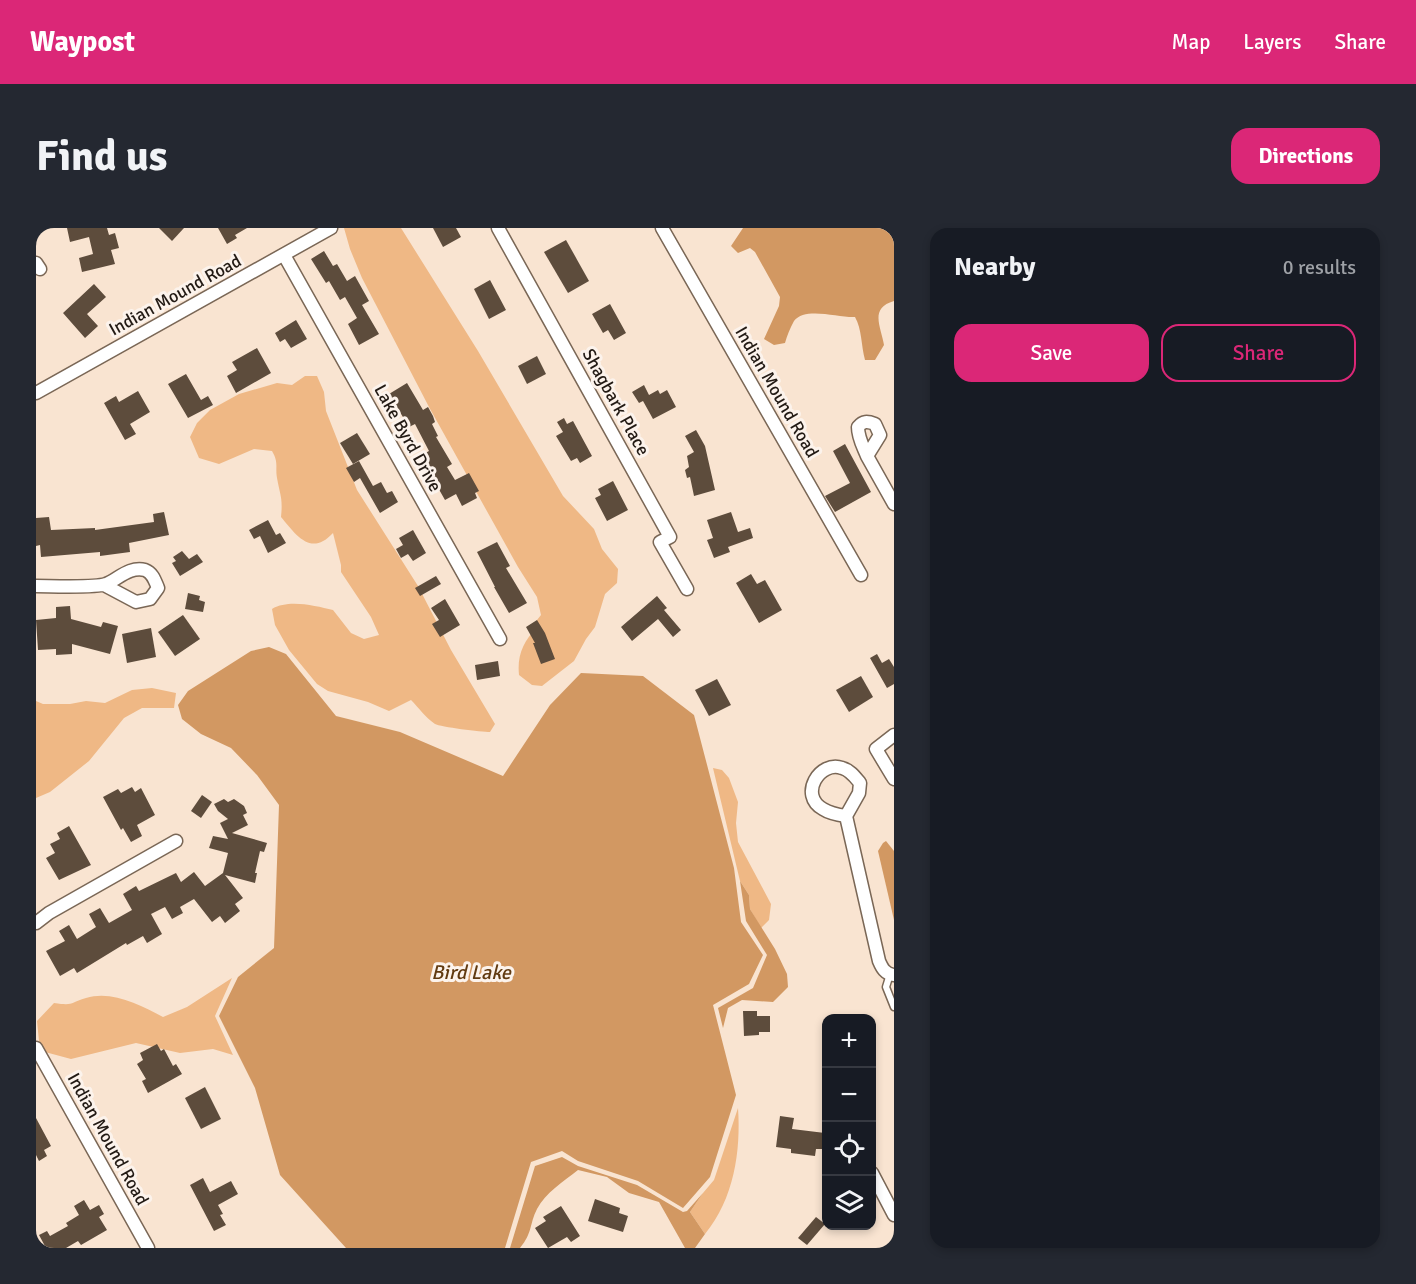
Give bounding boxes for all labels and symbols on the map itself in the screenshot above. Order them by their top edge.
street label: Indian Mound Road [105,250,245,340]
street label: Indian Mound Road [730,322,824,462]
street label: Shagbark Place [578,345,654,459]
street label: Lake Byrd Drive [369,381,447,495]
water label: Bird Lake [431,960,512,985]
street label: Indian Mound Road [63,1069,153,1209]

